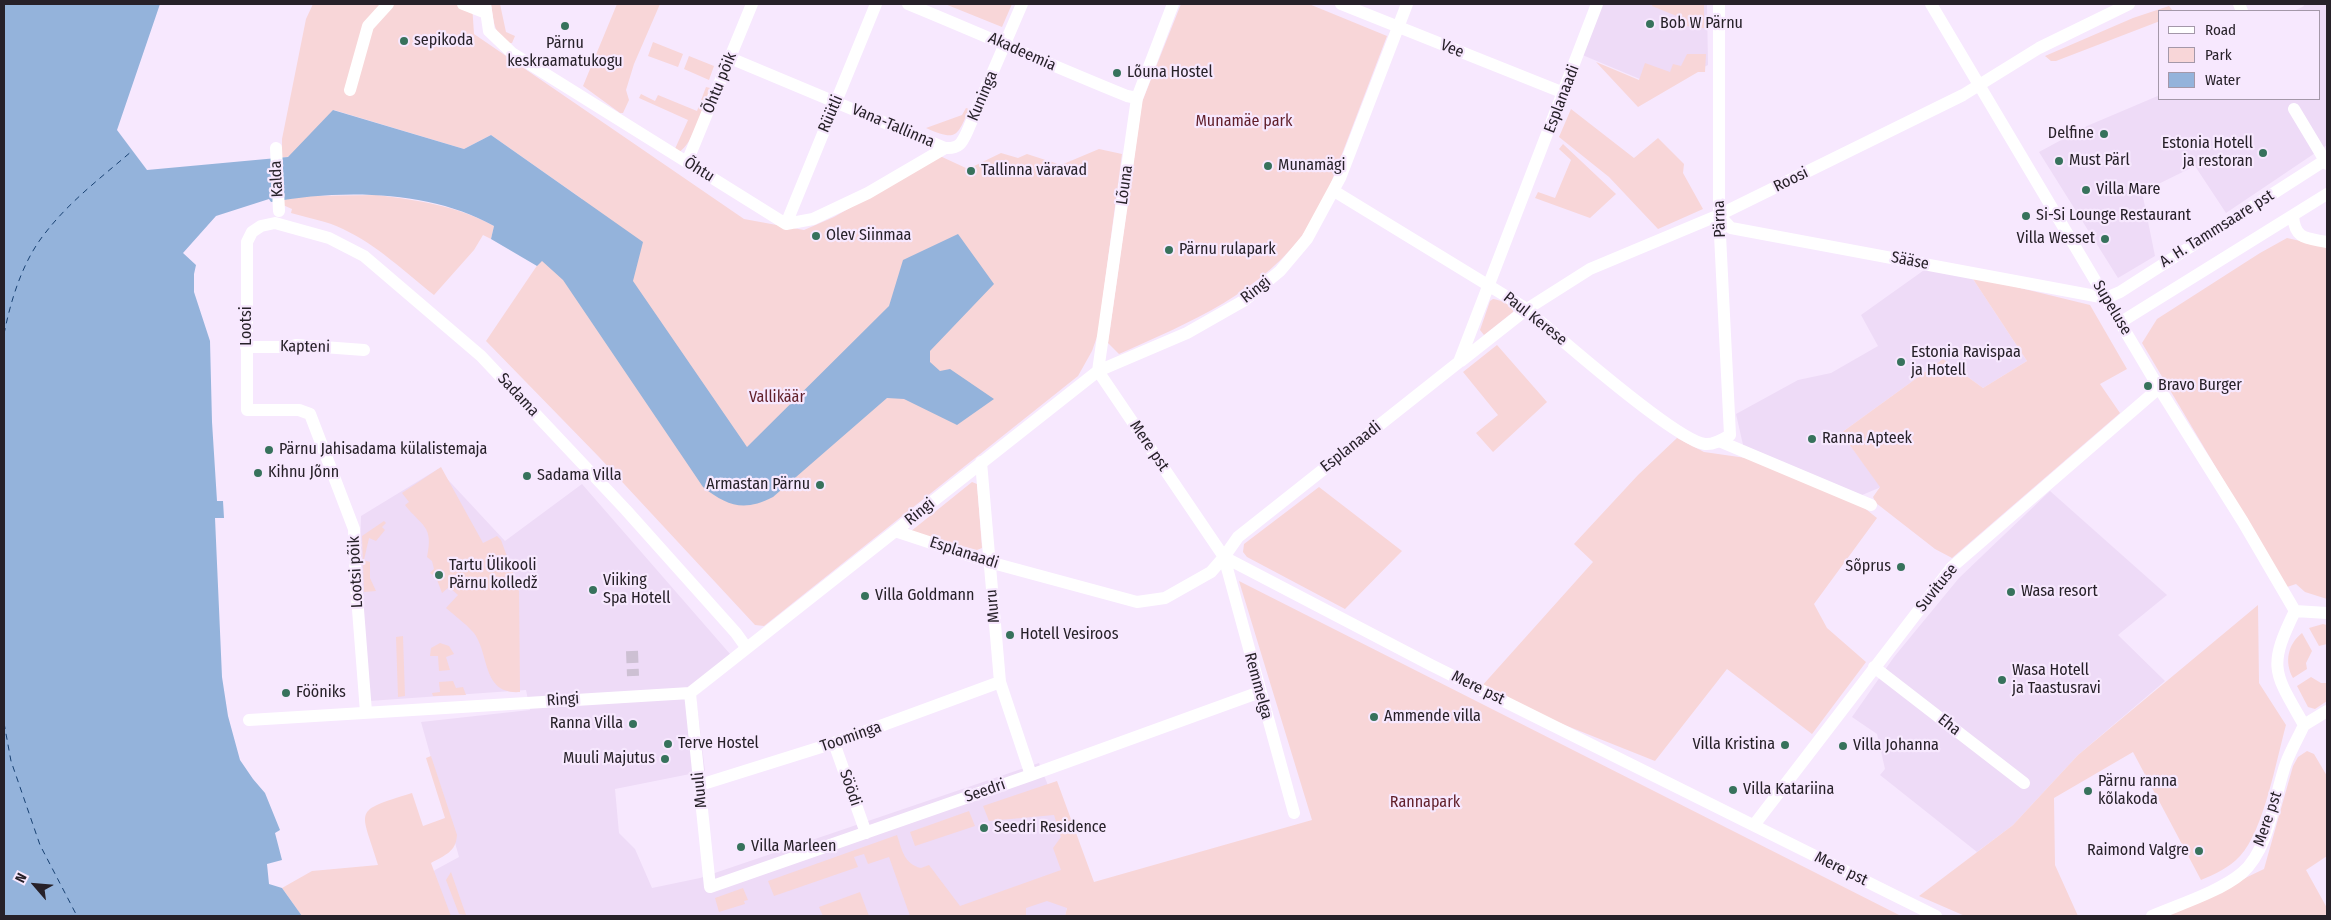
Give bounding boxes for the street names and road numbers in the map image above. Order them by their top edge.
street label: Akadeemia [985,29,1059,75]
street label: Vee [1437,36,1467,62]
street label: Õhtu põik [699,50,741,116]
street label: Esplanaadi [1540,62,1584,136]
street label: Kuninga [964,68,1002,124]
street label: Rüütli [815,92,847,136]
street label: Vana-Tallinna [849,100,937,152]
street label: Õhtu [680,153,718,187]
street label: Kalda [266,160,288,198]
street label: Roosi [1771,163,1811,197]
street label: Lõuna [1113,164,1137,206]
street label: A. H. Tammsaare pst [2156,186,2278,272]
street label: Pärna [1710,200,1730,238]
street label: Sääse [1889,248,1931,274]
street label: Ringi [1237,272,1275,308]
street label: Supeluse [2088,277,2136,339]
street label: Paul Kerese [1499,288,1571,350]
street label: Lootsi [237,306,257,346]
street label: Kapteni [280,337,330,357]
street label: Sadama [493,369,543,421]
street label: Mere pst [1125,417,1173,475]
street label: Esplanaadi [1317,417,1385,477]
street label: Ringi [901,494,939,530]
street label: Esplanaadi [927,533,1001,573]
street label: Lootsi põik [345,536,367,608]
street label: Suvituse [1912,560,1962,616]
street label: Muru [982,588,1004,624]
street label: Remmelga [1240,651,1276,721]
street label: Mere pst [1448,667,1508,709]
street label: Ringi [546,689,580,711]
street label: Eha [1934,710,1964,740]
street label: Toominga [818,718,884,756]
street label: Söödi [835,767,865,809]
street label: Muuli [689,771,711,809]
street label: Seedri [962,775,1008,807]
street label: Mere pst [2250,789,2286,849]
street label: Mere pst [1811,848,1871,890]

